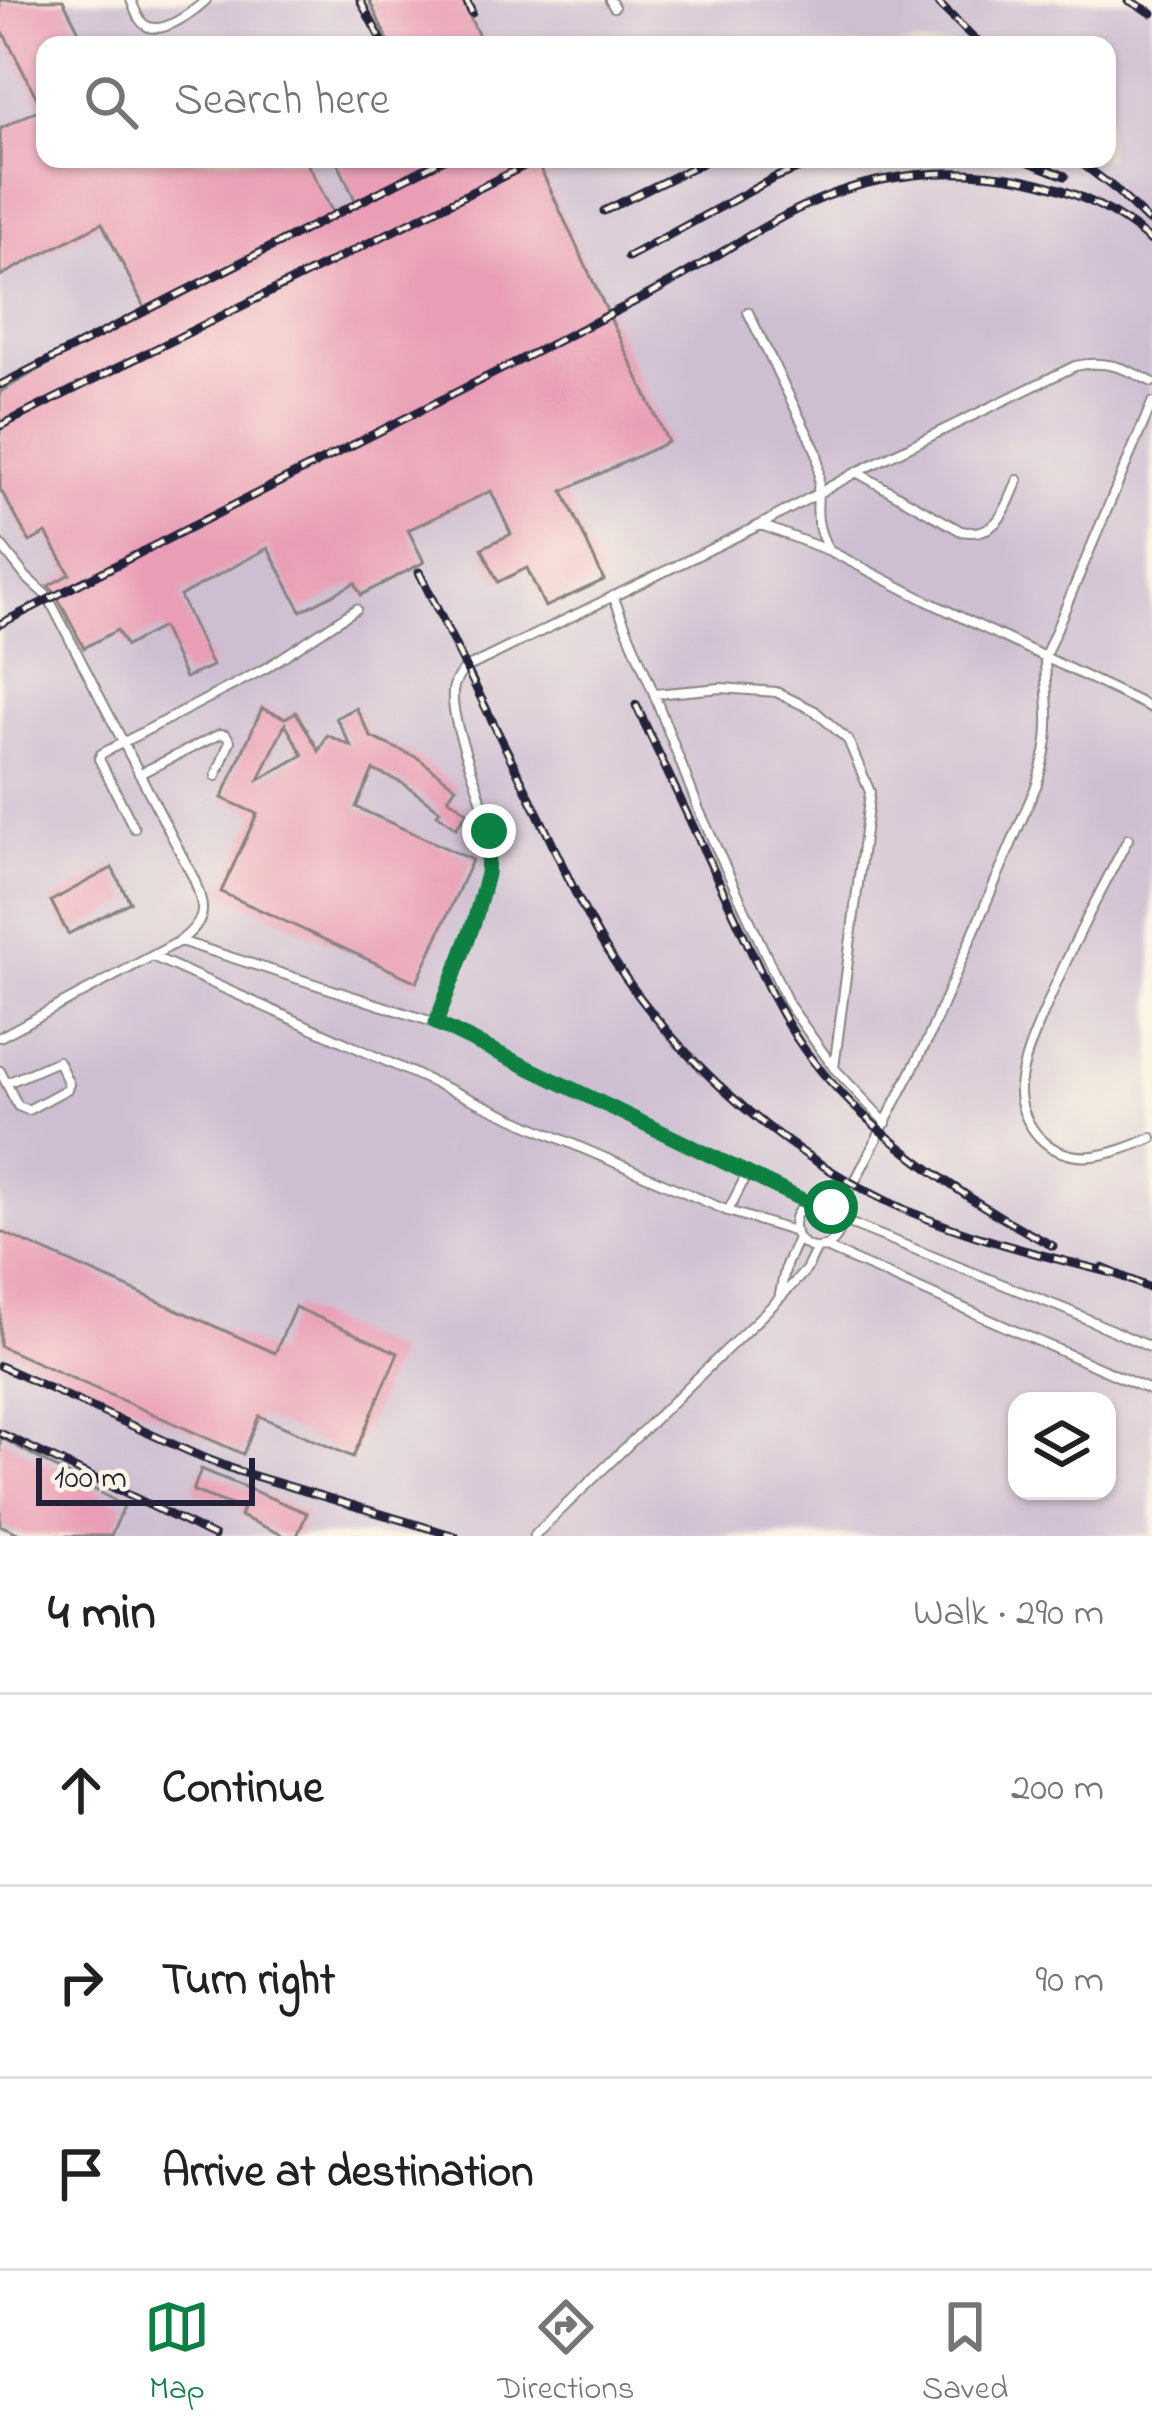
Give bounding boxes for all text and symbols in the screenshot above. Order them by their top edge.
search box [36,36,1116,168]
icon: search [78,69,144,135]
text: Search here [174,69,390,135]
route end [462,804,516,858]
route start [804,1180,858,1234]
map controls [1008,1392,1116,1500]
button: layers [1008,1392,1116,1500]
scale bar [36,1452,255,1505]
text: 100 m [54,1455,127,1503]
text: 4 min [48,1577,156,1652]
text: Walk · 290 m [913,1586,1104,1643]
icon: ahead [48,1757,114,1823]
text: Continue [162,1757,323,1823]
text: 200 m [1011,1761,1104,1818]
icon: right [48,1949,114,2015]
text: Turn right [162,1949,335,2015]
text: 90 m [1035,1953,1104,2010]
icon: arrive [48,2141,114,2207]
text: Arrive at destination [162,2141,533,2207]
tab: Map [144,2294,210,2414]
tab: Directions [497,2294,635,2414]
tab: Saved [922,2294,1008,2414]

